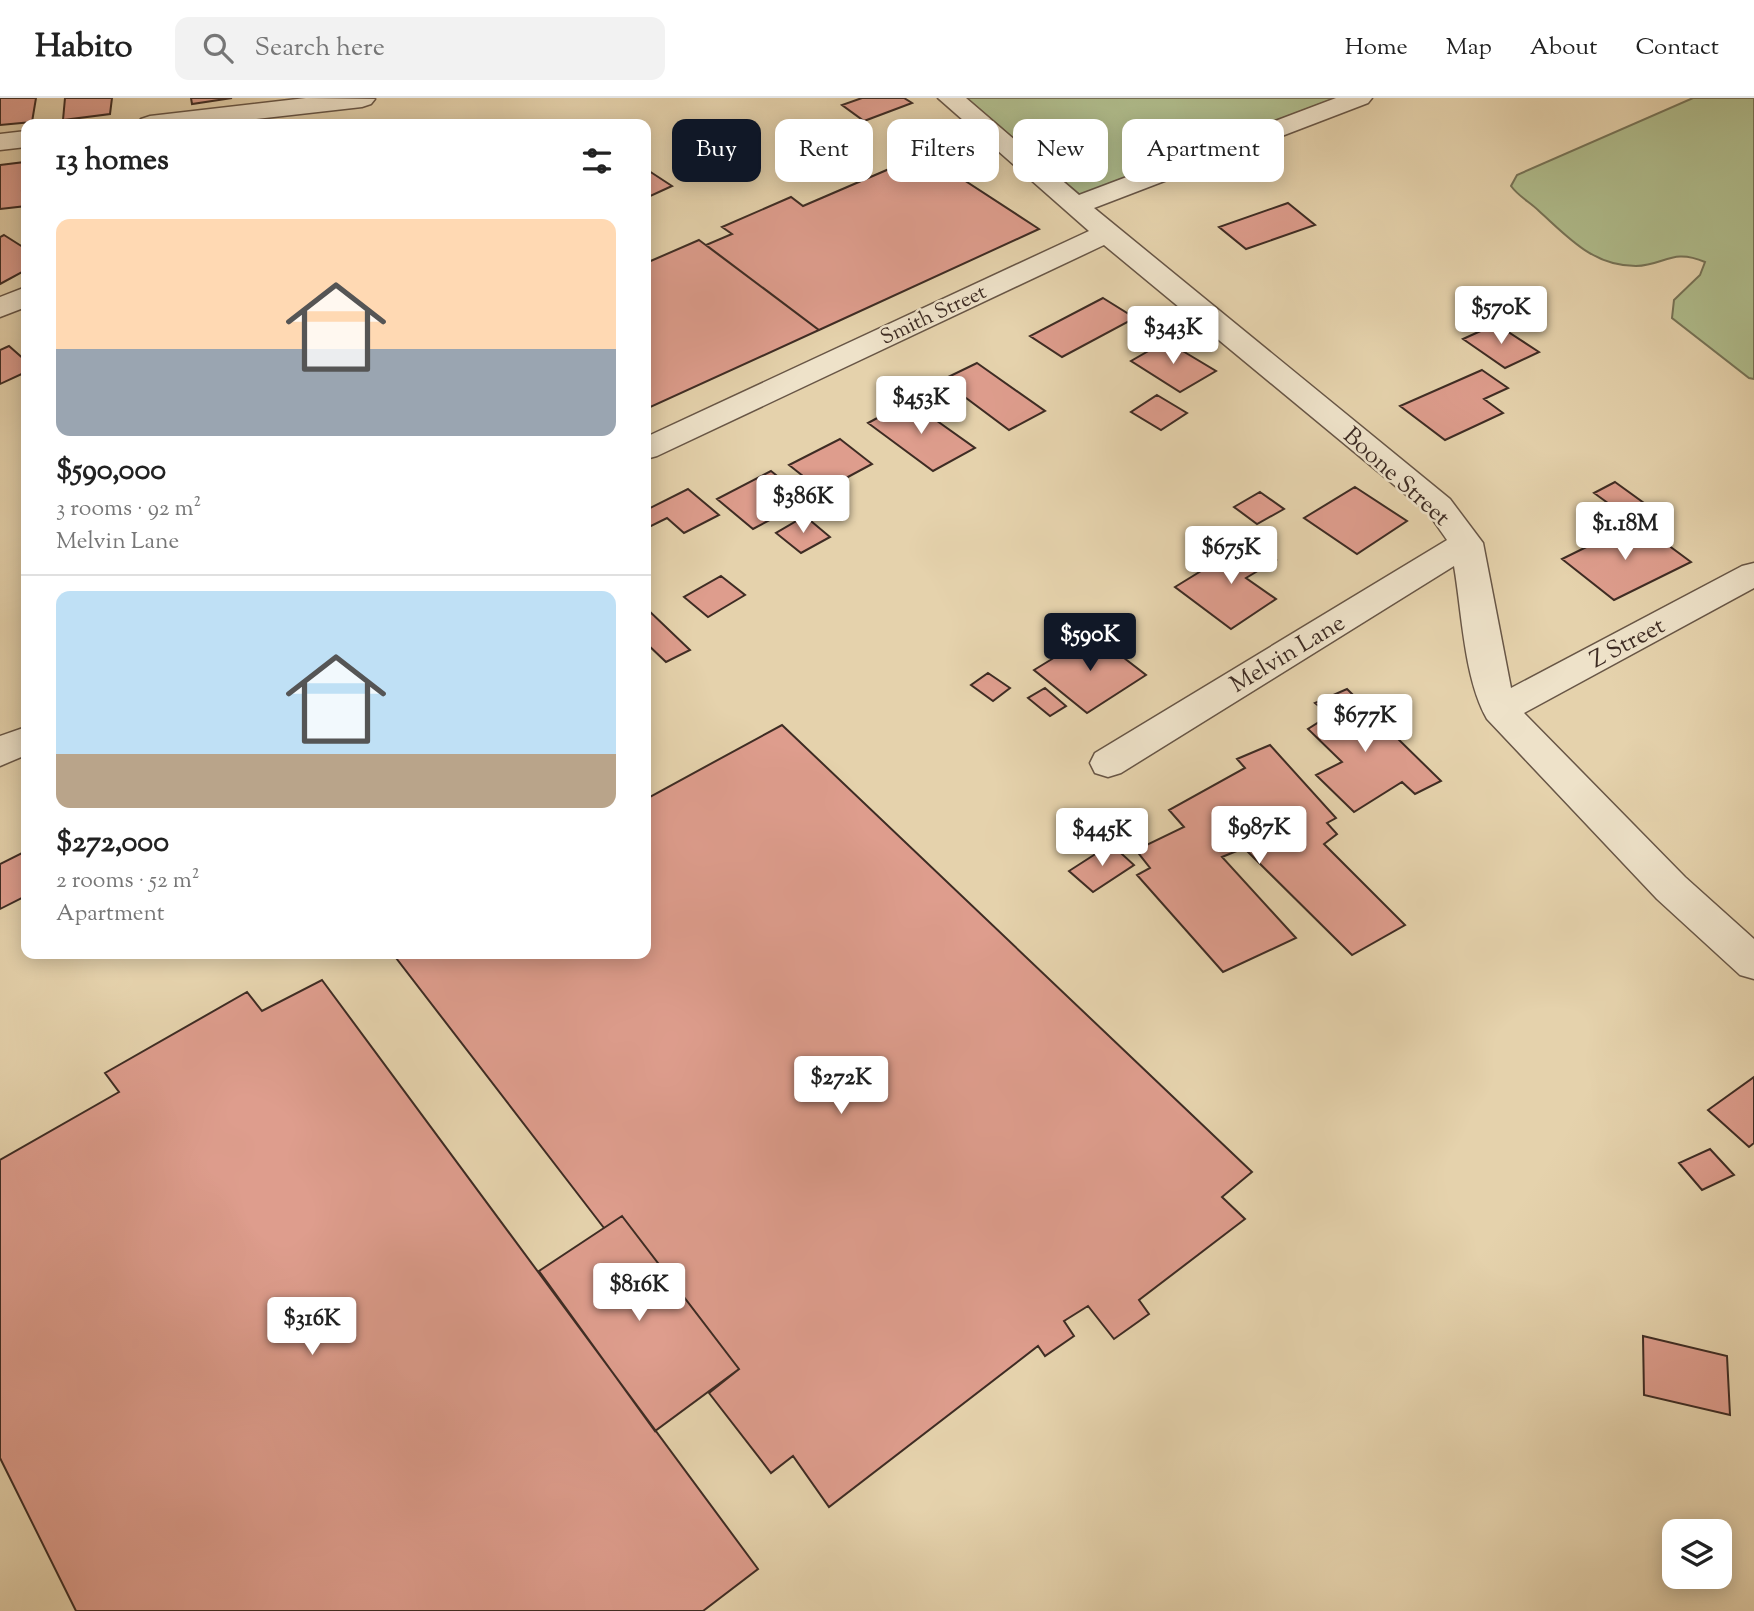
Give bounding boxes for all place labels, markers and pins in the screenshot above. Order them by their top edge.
pin: $570K [1452,286,1550,346]
pin: $343K [1124,306,1222,366]
pin: $453K [872,376,970,436]
pin: $386K [754,476,852,535]
pin: $1.18M [1568,503,1682,562]
pin: $675K [1182,526,1280,586]
pin: $590K [1041,614,1139,673]
pin: $677K [1316,694,1414,754]
pin: $987K [1210,806,1308,866]
pin: $445K [1053,808,1151,868]
pin: $272K [792,1056,890,1116]
pin: $816K [590,1264,688,1323]
pin: $316K [263,1298,361,1357]

